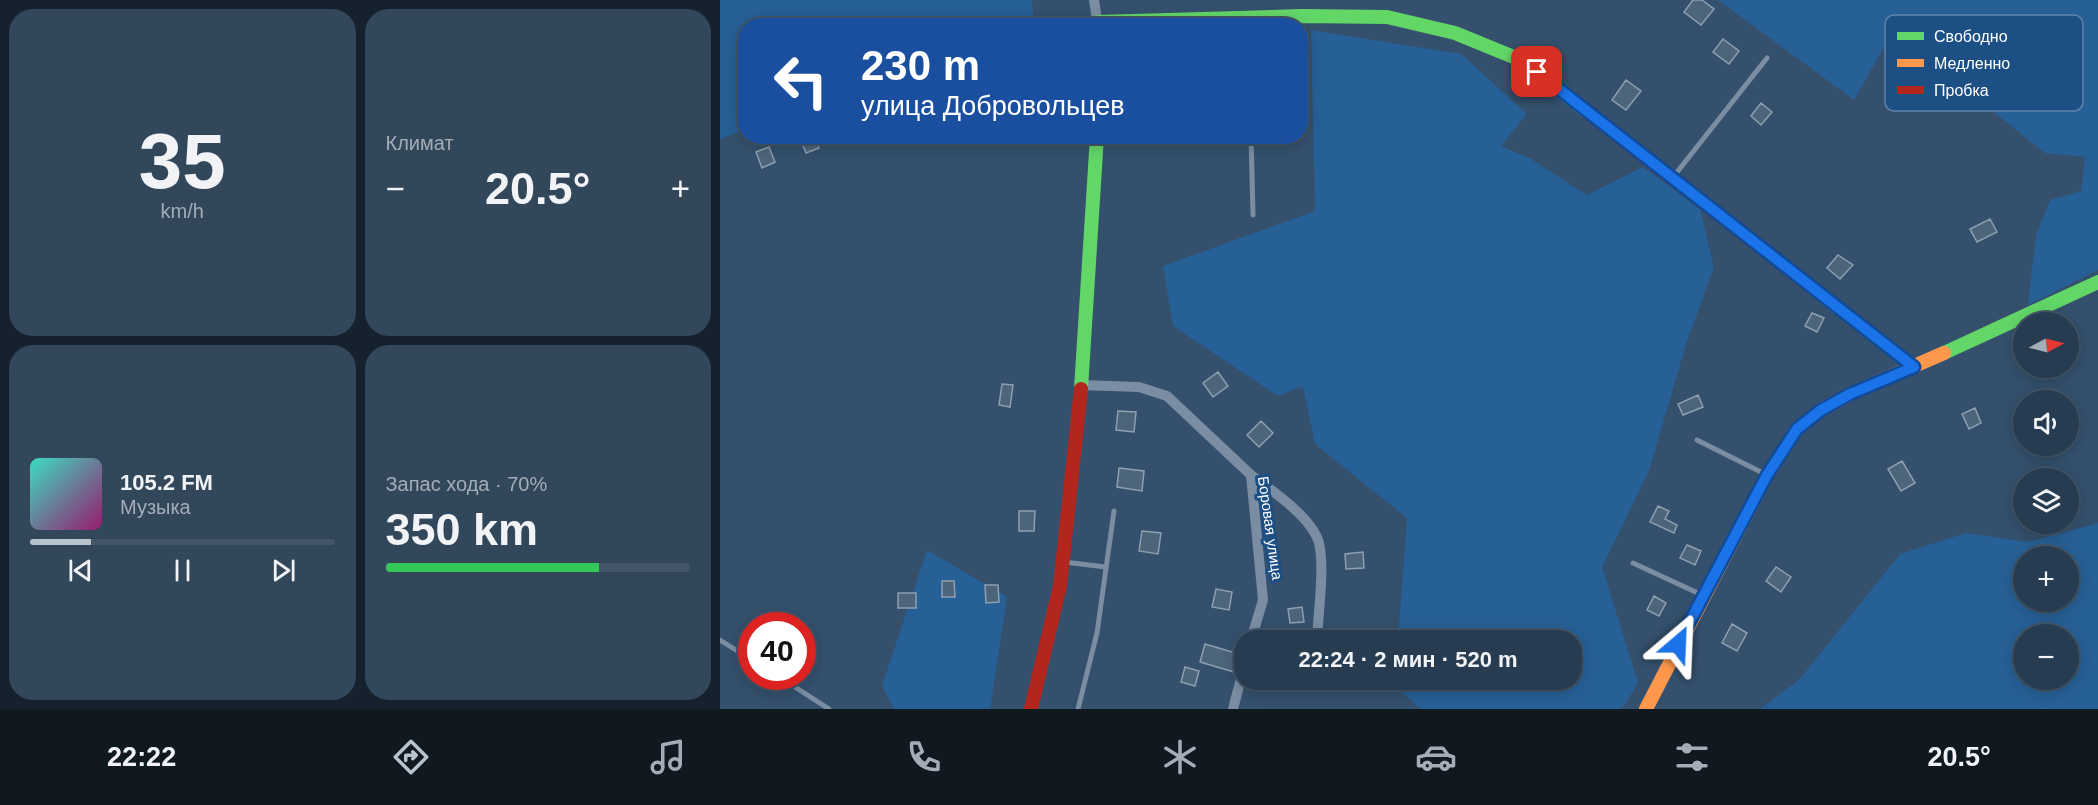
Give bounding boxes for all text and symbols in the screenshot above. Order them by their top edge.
legend [1885,15,2083,111]
text: Свободно [1934,28,2008,45]
icon: left [762,42,840,120]
text: 230 m [861,42,980,89]
pin [1511,46,1562,97]
icon: arrive [1520,55,1553,88]
text: Медленно [1934,55,2010,72]
text: Пробка [1934,82,1989,99]
text: улица Добровольцев [861,91,1125,121]
text: 35 [139,117,226,205]
text: Климат [386,132,454,154]
text: 20.5° [485,163,591,214]
text: − [386,170,405,207]
text: + [671,170,690,207]
text: km/h [161,200,204,222]
north arrow [2013,312,2079,378]
map controls [2013,312,2079,690]
button: sound [2013,390,2079,456]
button: layers [2013,468,2079,534]
text: 105.2 FM [120,470,213,495]
text: Запас хода · 70% [386,473,547,495]
street label: Боровая улица [1255,475,1286,582]
text: Музыка [120,496,191,518]
text: 350 km [386,504,538,555]
button: + [2013,546,2079,612]
icon: previous [64,554,97,587]
icon: pause [166,554,199,587]
icon: next [267,554,300,587]
speed limit sign: 40 [738,612,816,690]
position arrow [1646,612,1710,676]
button: − [2013,624,2079,690]
text: 22:24 · 2 мин · 520 m [1298,647,1518,672]
icon: directions [390,736,432,778]
icon: music [647,736,689,778]
icon: phone [903,736,945,778]
icon: climate [1159,736,1201,778]
icon: car [1415,736,1457,778]
icon: filters [1671,736,1713,778]
text: 22:22 [107,742,176,772]
text: 20.5° [1927,742,1991,772]

